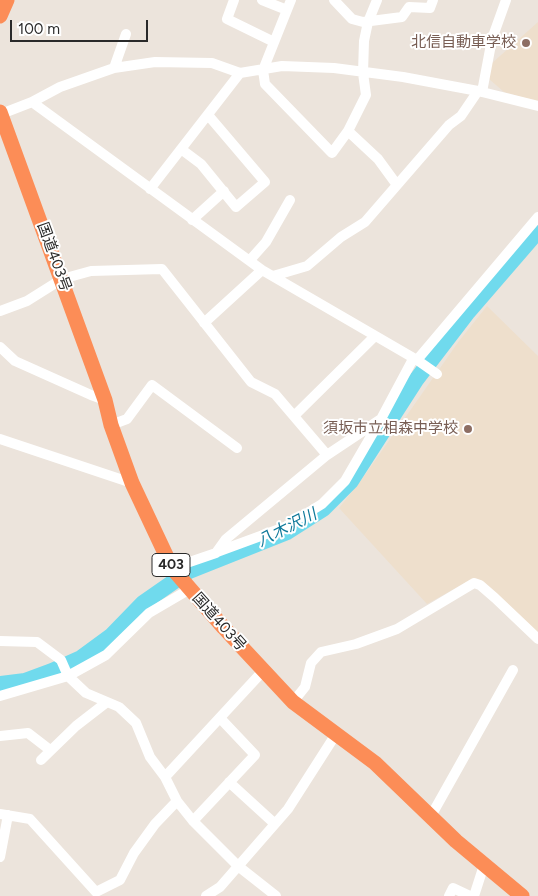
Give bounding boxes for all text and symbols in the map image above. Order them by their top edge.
scale bar [12,10,150,42]
text: 100 m [18,20,60,38]
place label: 北信自動車学校 [411,34,516,52]
marker: 北信自動車学校 [520,37,532,49]
street label: 国道403号 [33,220,75,294]
place label: 須坂市立相森中学校 [323,420,458,438]
marker: 須坂市立相森中学校 [462,423,474,435]
water label: 八木沢川 [254,505,320,551]
road number: 403 [152,554,190,576]
street label: 国道403号 [188,589,250,655]

